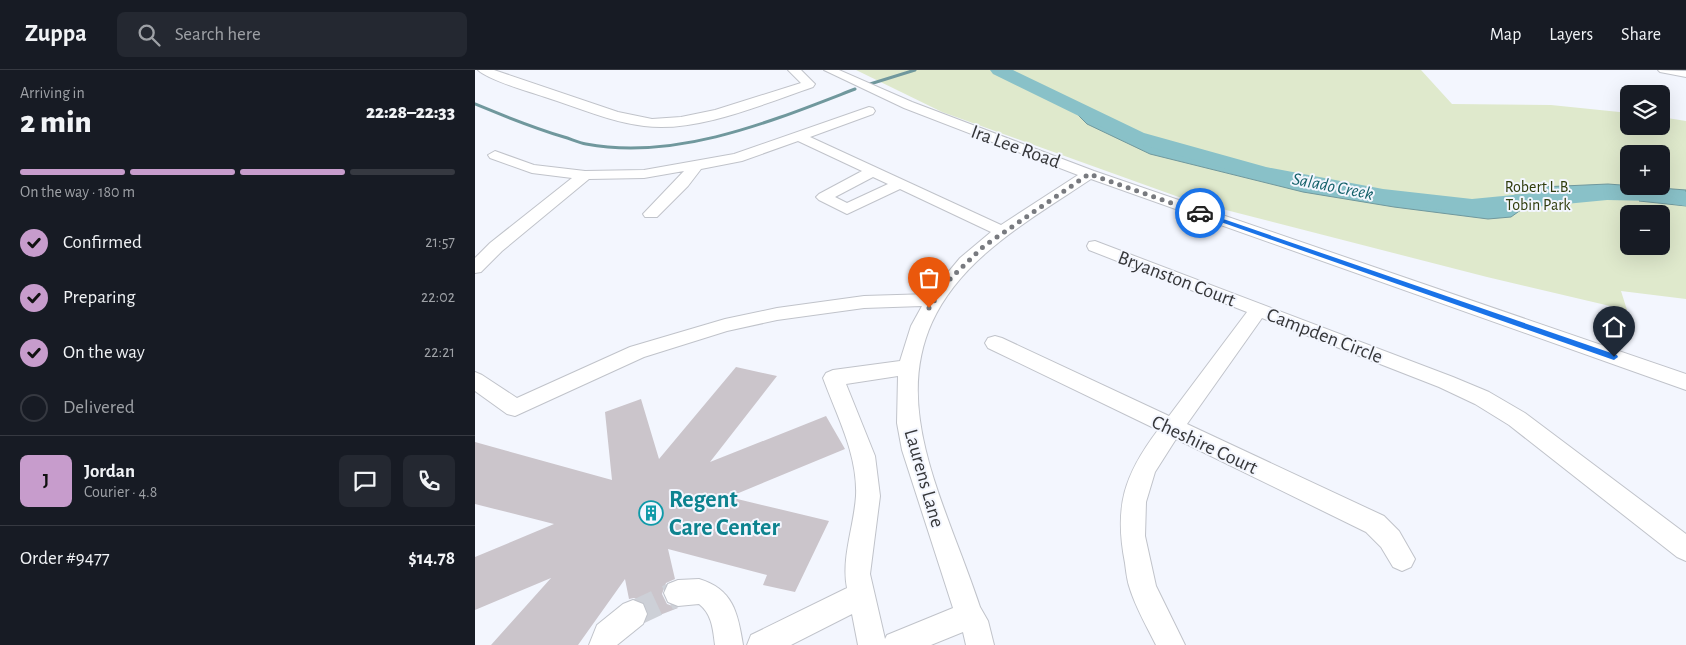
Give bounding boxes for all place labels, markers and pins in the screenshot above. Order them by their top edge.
pin [908,257,950,308]
pin [1593,306,1635,357]
place label: Regent Care Center [669,488,780,540]
building icon: Regent Care Center [638,500,664,526]

